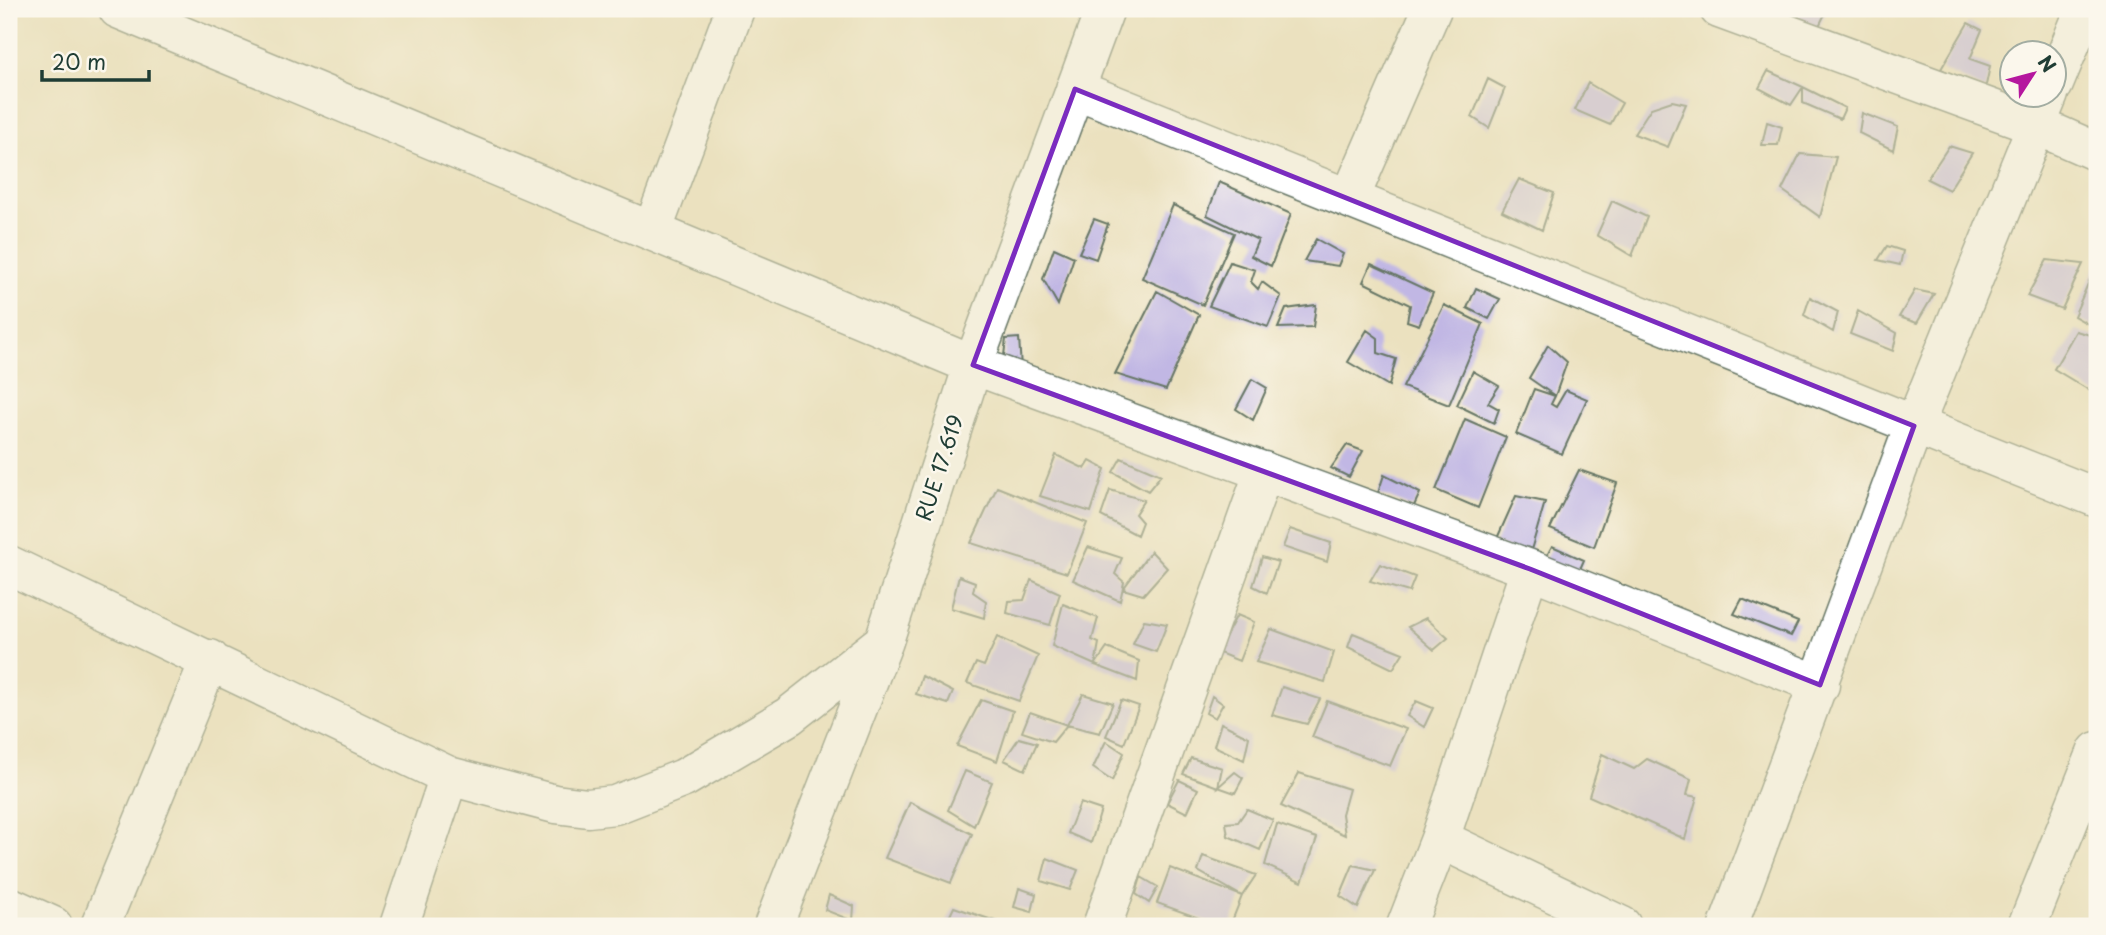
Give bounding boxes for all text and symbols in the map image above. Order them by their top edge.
scale bar [42,38,149,82]
north arrow [1997,38,2068,108]
text: 20 m [52,45,106,77]
text: N [2032,49,2063,78]
street label: RUE 17.619 [906,410,970,525]

